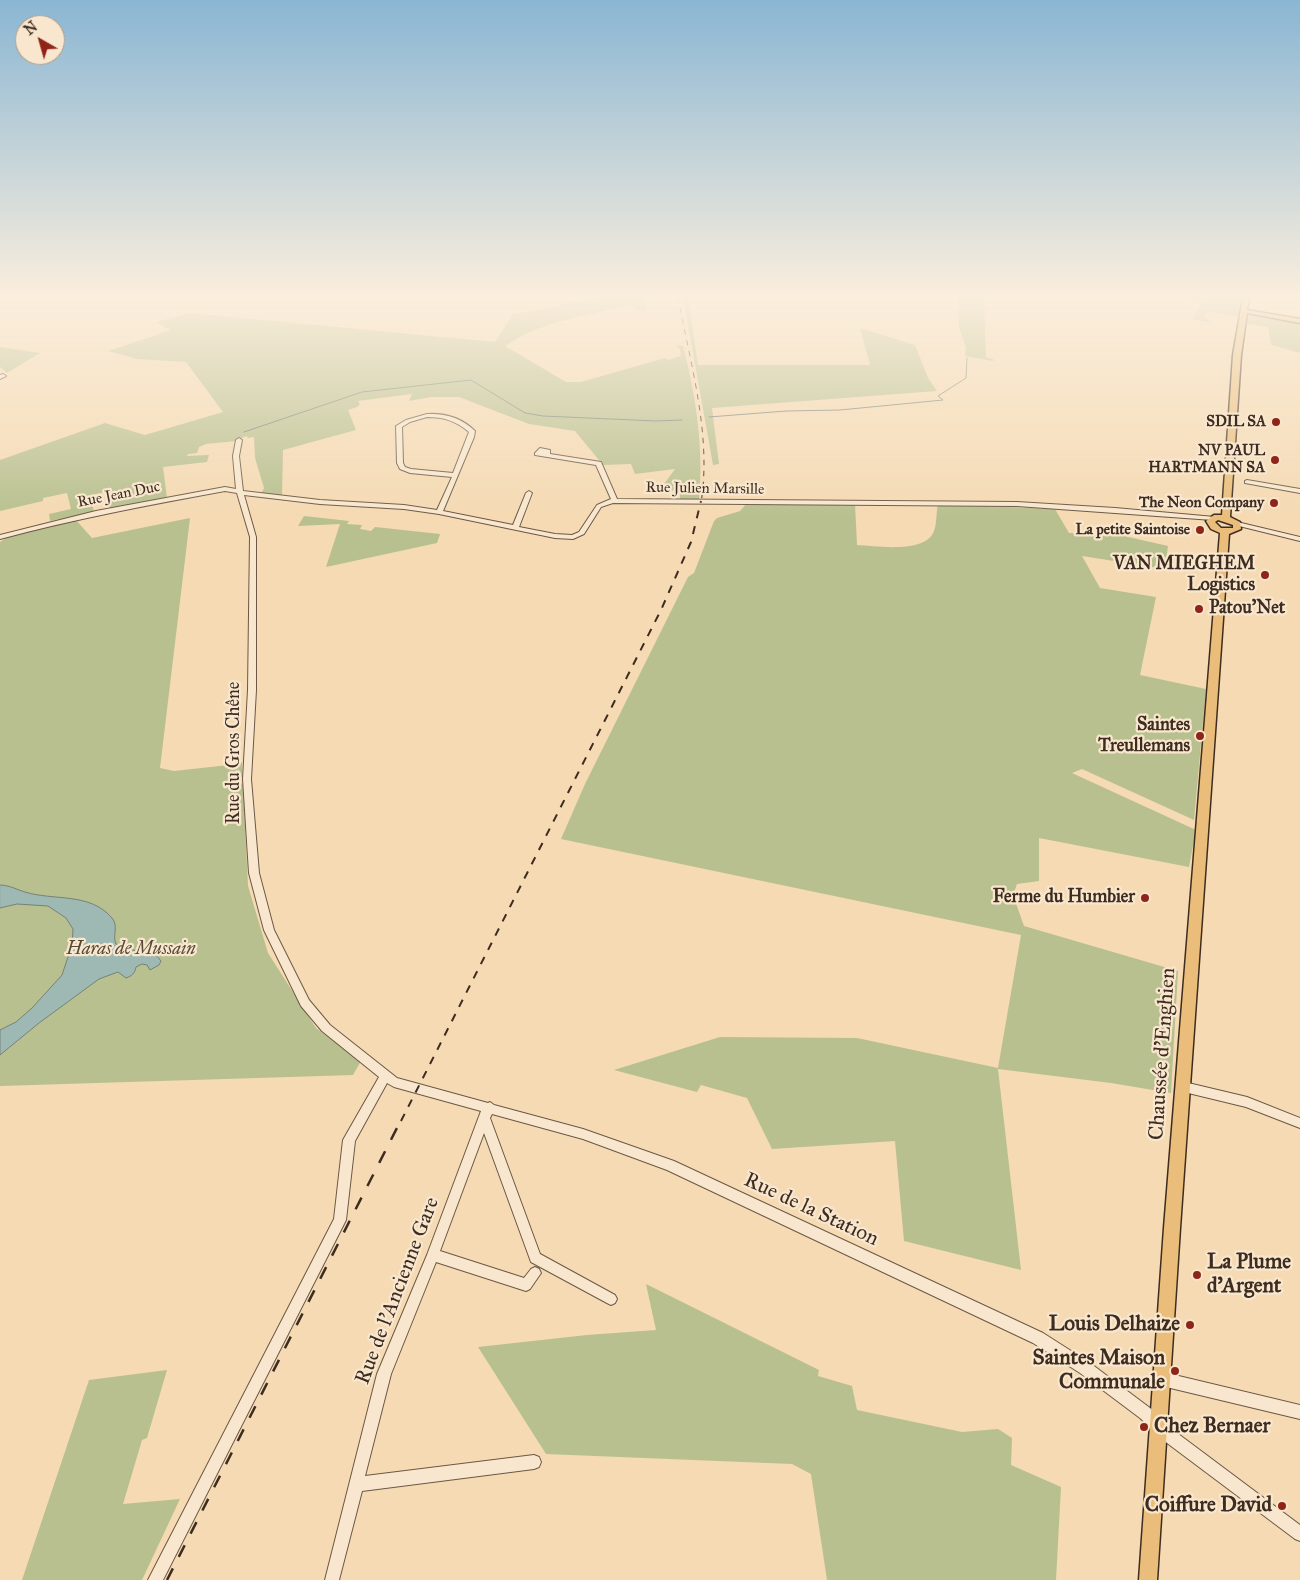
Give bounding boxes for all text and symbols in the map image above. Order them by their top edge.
north arrow [15,15,65,65]
text: N [21,18,41,39]
place label: SDIL SA [1206,413,1266,431]
marker: SDIL SA [1270,416,1282,428]
place label: NV PAUL HARTMANN SA [1148,442,1265,477]
marker: NV PAUL HARTMANN SA [1269,454,1281,466]
street label: Rue Jean Duc [76,478,162,512]
street label: Rue Julien Marsille [646,479,764,499]
place label: The Neon Company [1139,494,1264,512]
marker: The Neon Company [1268,497,1280,509]
place label: La petite Saintoise [1075,521,1190,539]
marker: La petite Saintoise [1194,524,1206,536]
place label: VAN MIEGHEM Logistics [1113,554,1255,596]
marker: VAN MIEGHEM Logistics [1259,569,1271,581]
place label: Patou'Net [1209,598,1285,620]
marker: Patou'Net [1193,603,1205,615]
street label: Rue du Gros Chêne [224,682,246,824]
place label: Saintes Treullemans [1098,715,1190,758]
marker: Saintes Treullemans [1194,730,1206,742]
place label: Ferme du Humbier [993,887,1135,909]
marker: Ferme du Humbier [1139,892,1151,904]
park label: Haras de Mussain [66,939,196,961]
street label: Chaussée d'Enghien [1144,967,1182,1141]
street label: Rue de la Station [740,1168,882,1252]
street label: Rue de l'Ancienne Gare [351,1194,445,1388]
place label: La Plume d'Argent [1207,1250,1291,1300]
marker: La Plume d'Argent [1191,1269,1203,1281]
place label: Louis Delhaize [1049,1312,1180,1338]
marker: Louis Delhaize [1184,1319,1196,1331]
place label: Saintes Maison Communale [1033,1346,1165,1396]
marker: Saintes Maison Communale [1169,1365,1181,1377]
place label: Chez Bernaer [1154,1414,1270,1440]
marker: Chez Bernaer [1138,1421,1150,1433]
place label: Coiffure David [1145,1493,1272,1519]
marker: Coiffure David [1276,1500,1288,1512]

